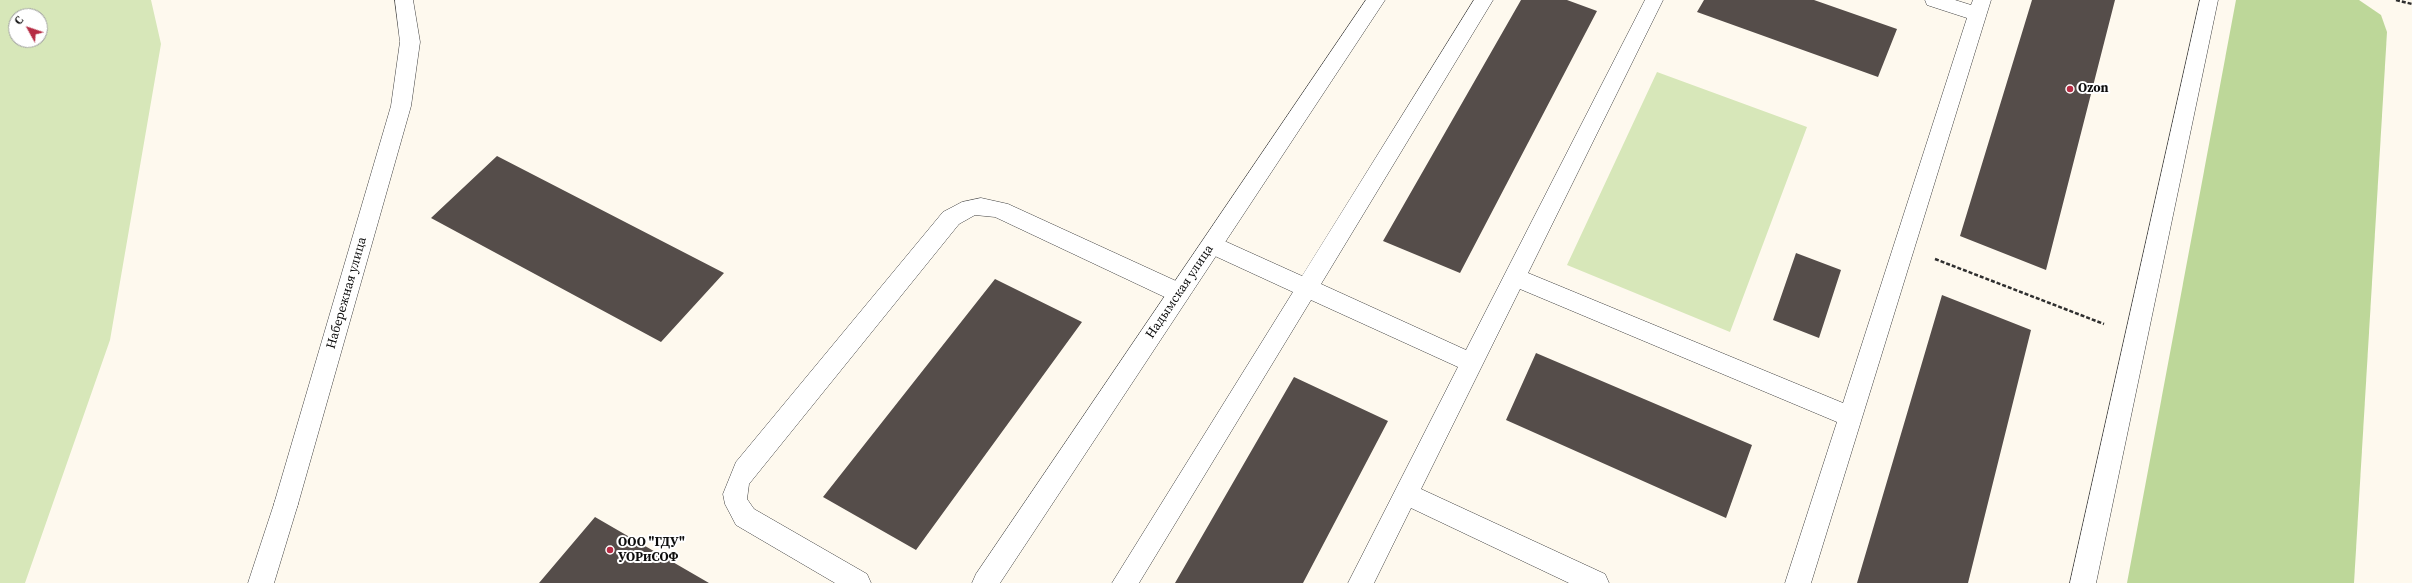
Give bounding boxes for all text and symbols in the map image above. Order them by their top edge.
north arrow [8,8,48,48]
text: С [11,13,27,28]
place label: Ozon [2078,81,2109,97]
marker: Ozon [2065,84,2075,94]
street label: Набережная улица [324,235,370,351]
street label: Надымская улица [1143,242,1217,342]
place label: ООО "ГДУ" УОРиСОФ [618,535,685,566]
marker: ООО "ГДУ" УОРиСОФ [605,545,615,555]

